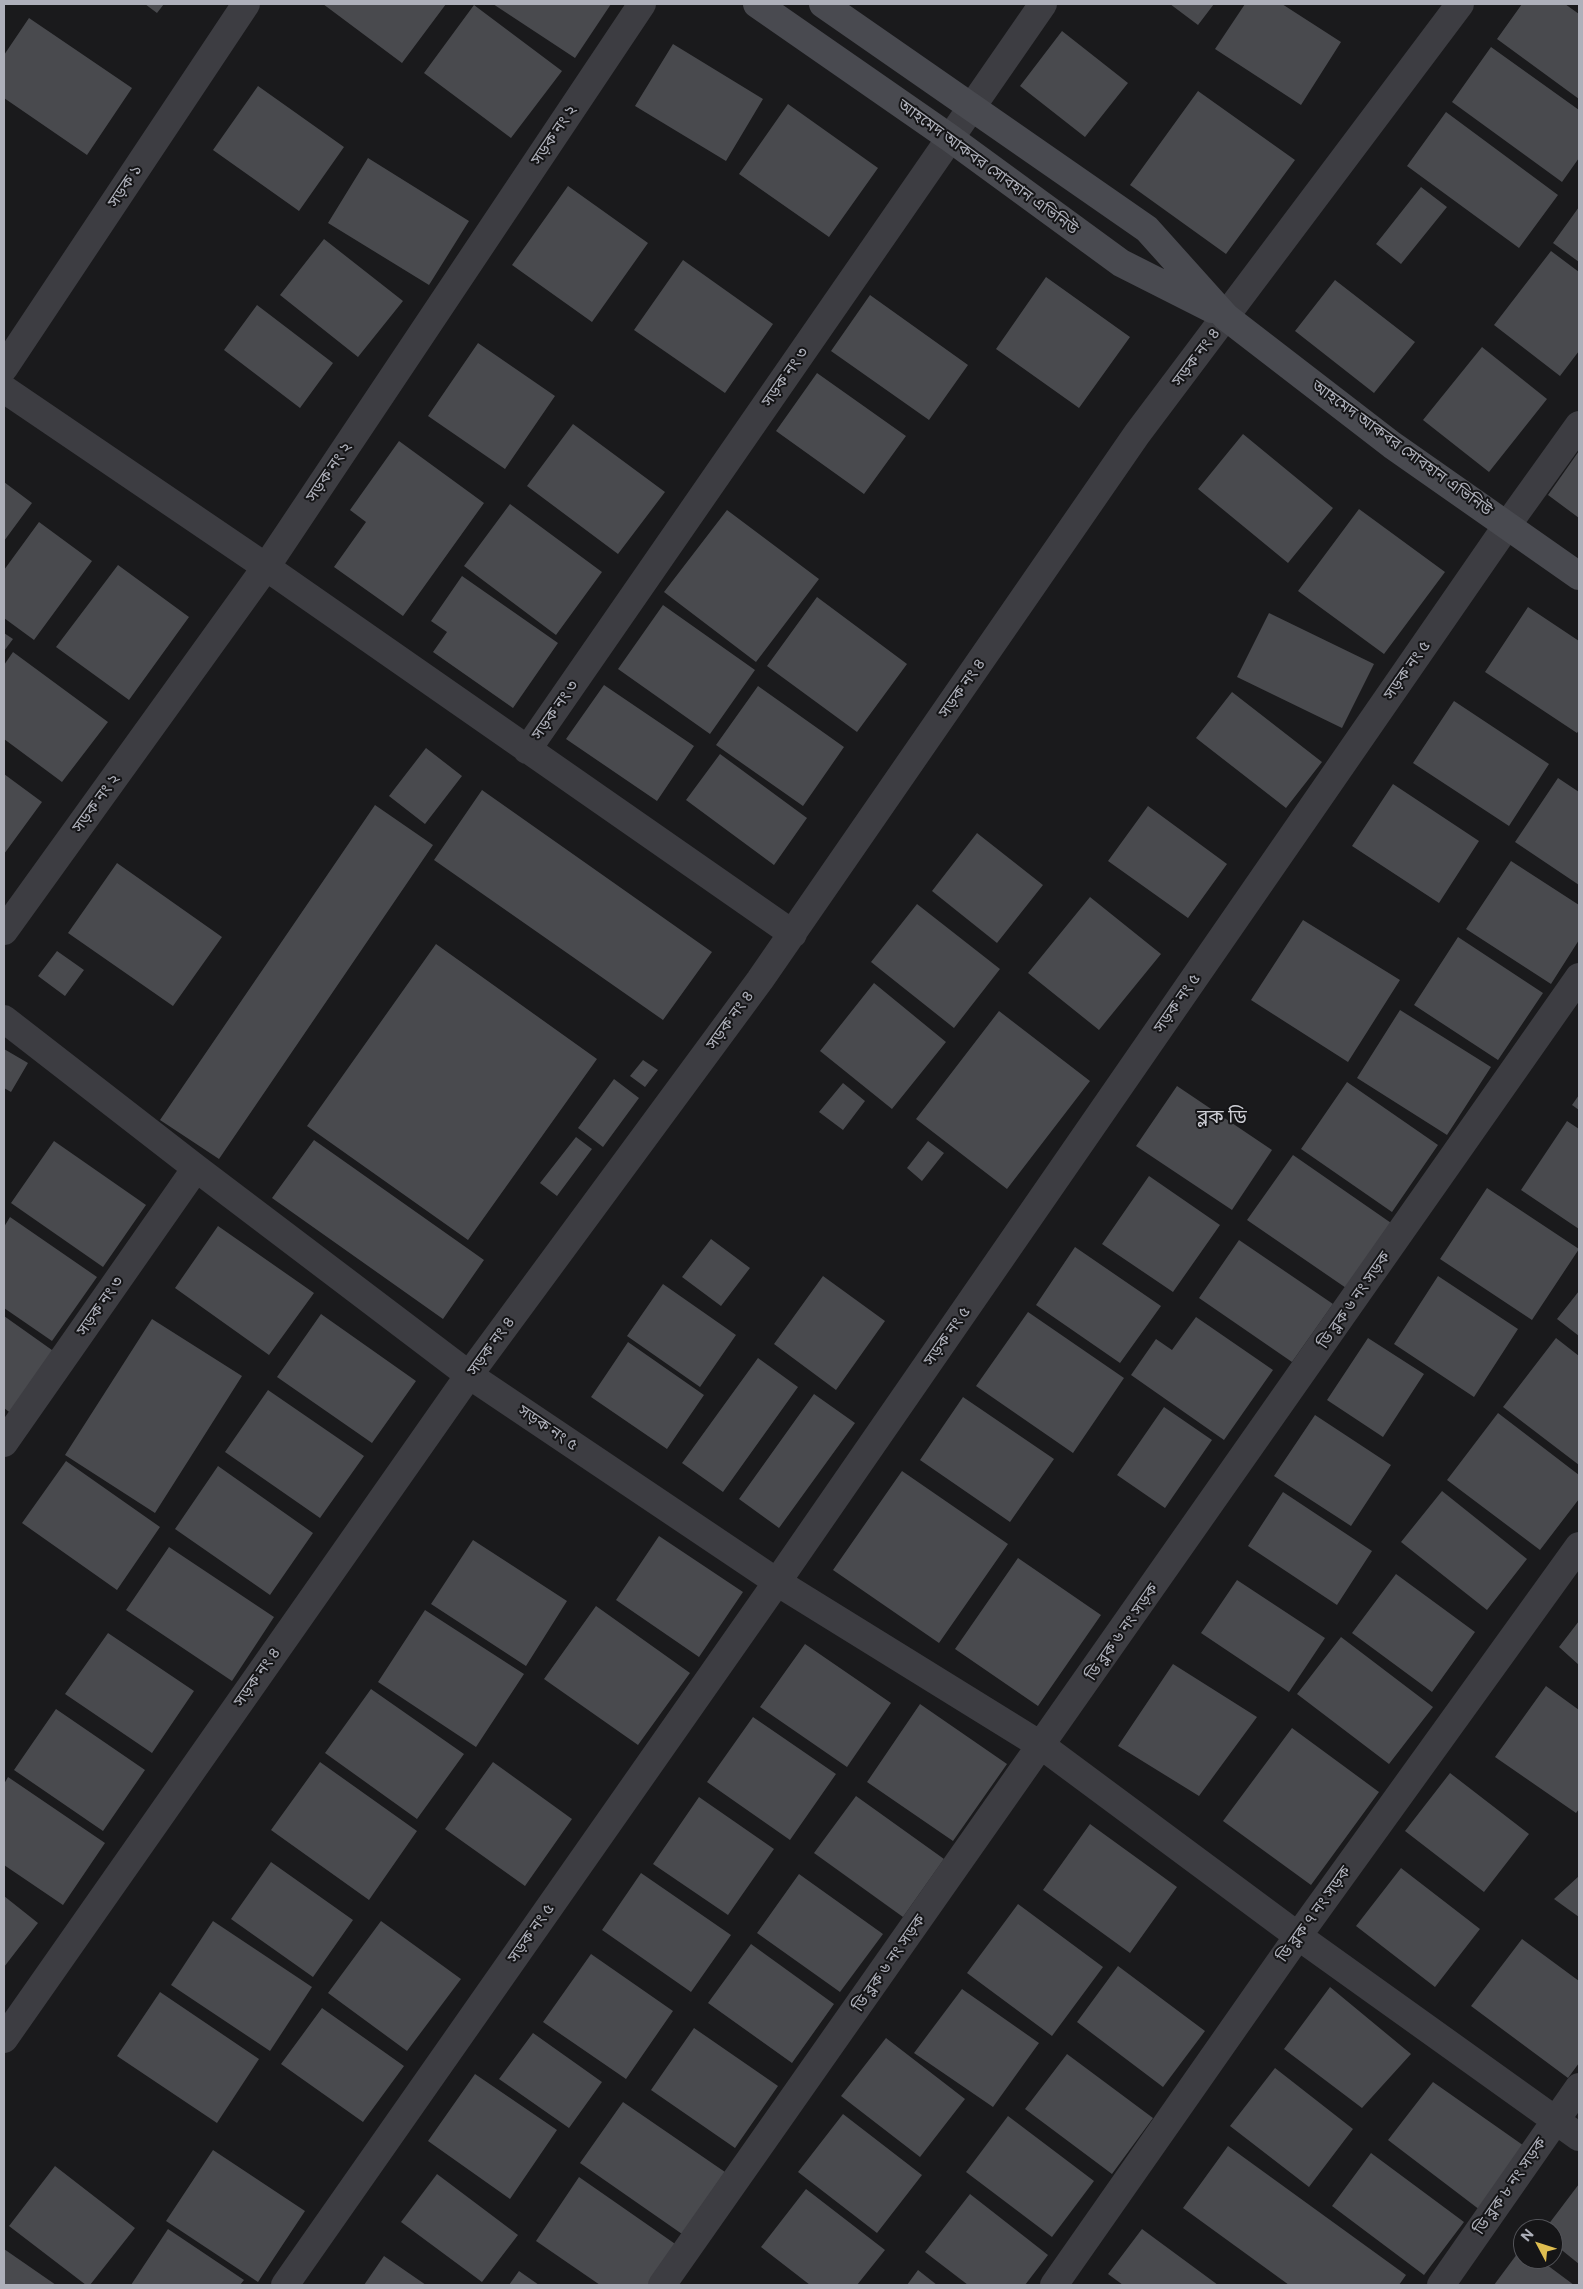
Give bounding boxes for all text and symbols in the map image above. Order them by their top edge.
street label: আহমেদ আকবর সোবহান এভিনিউ [894,95,1082,239]
street label: সড়ক নং ২ [527,101,581,169]
street label: সড়ক ১ [104,161,146,211]
street label: সড়ক নং ৪ [1168,324,1224,390]
street label: সড়ক নং ৩ [758,344,812,410]
street label: আহমেদ আকবর সোবহান এভিনিউ [1308,376,1496,520]
street label: সড়ক নং ২ [302,438,356,506]
street label: সড়ক নং ৫ [1380,637,1434,703]
street label: সড়ক নং ৪ [935,655,989,721]
street label: সড়ক নং ৩ [528,677,582,743]
street label: সড়ক নং ২ [68,770,124,836]
street label: সড়ক নং ৫ [1150,970,1204,1036]
street label: সড়ক নং ৪ [702,987,758,1053]
district label: ব্লক ডি [1197,1106,1247,1128]
street label: ডি ব্লক ৬ নং সড়ক [1313,1248,1395,1352]
street label: সড়ক নং ৩ [73,1273,127,1339]
street label: সড়ক নং ৫ [920,1303,974,1369]
street label: সড়ক নং ৪ [463,1313,519,1379]
street label: সড়ক নং ৫ [514,1401,582,1455]
street label: ডি ব্লক ৬ নং সড়ক [1081,1580,1163,1684]
street label: সড়ক নং ৪ [230,1644,284,1710]
street label: ডি ব্লক ৭ নং সড়ক [1273,1862,1355,1966]
street label: সড়ক নং ৫ [504,1900,558,1966]
street label: ডি ব্লক ৬ নং সড়ক [848,1911,930,2015]
street label: ডি ব্লক ৮ নং সড়ক [1469,2134,1551,2238]
north arrow [1513,2219,1563,2269]
text: N [1518,2226,1537,2244]

